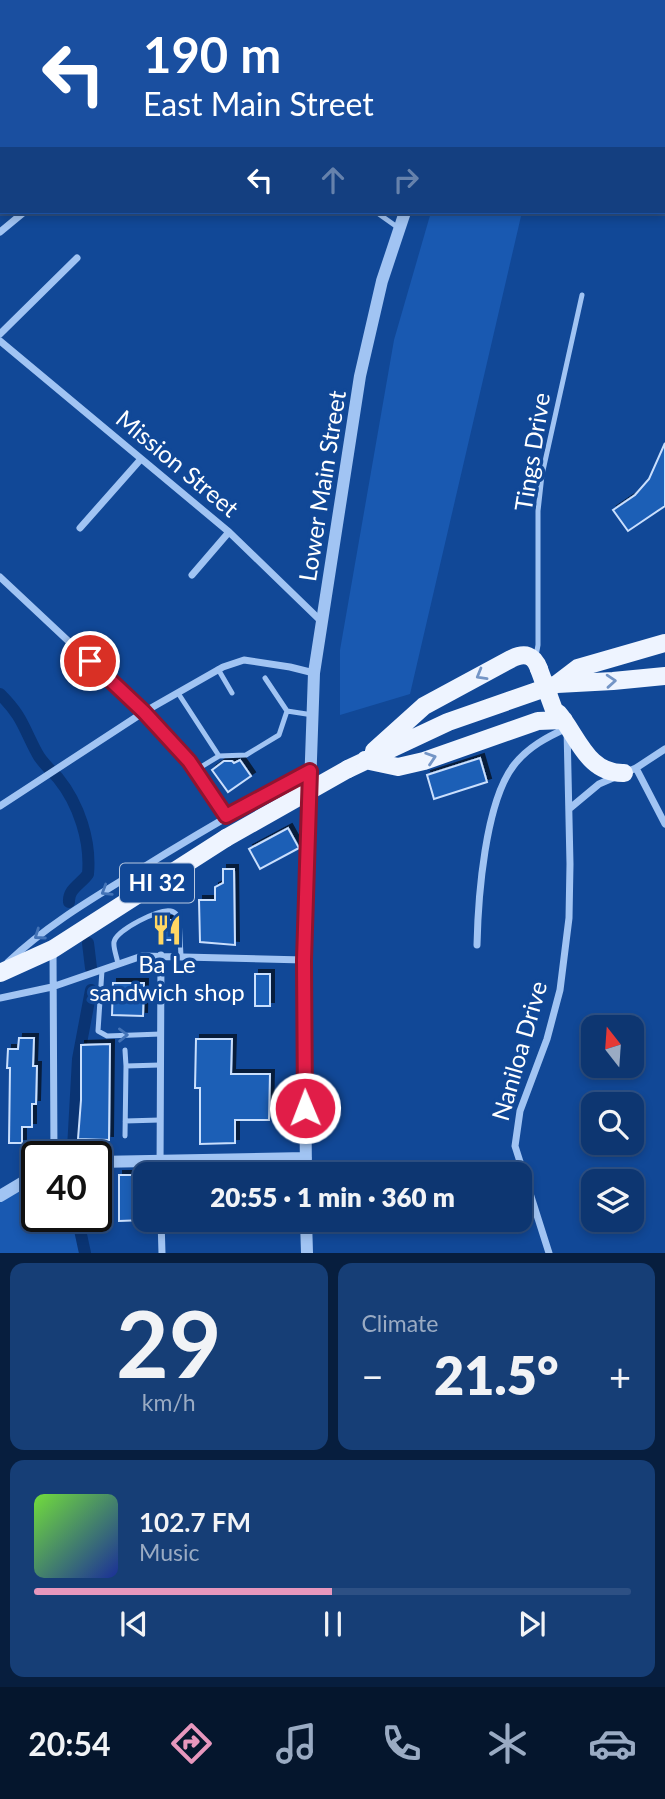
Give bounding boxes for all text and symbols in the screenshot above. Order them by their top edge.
text: 190 m [143,25,281,83]
icon: left [28,28,119,119]
text: East Main Street [143,84,374,123]
icon: left [241,161,279,199]
icon: ahead [314,161,352,199]
icon: right [387,161,425,199]
street label: Lower Main Street [292,388,351,583]
street label: Tings Drive [508,390,555,513]
street label: Mission Street [111,403,245,523]
pin [60,631,120,691]
icon: arrive [71,642,109,680]
one-way arrow [476,667,489,680]
one-way arrow [606,674,617,689]
one-way arrow [425,752,437,766]
road number: HI 32 [120,863,194,902]
one-way arrow [100,882,113,895]
restaurant icon: Ba Le sandwich shop [150,913,184,947]
one-way arrow [35,927,47,939]
place label: Ba Le sandwich shop [89,949,245,1006]
street label: Naniloa Drive [485,978,552,1124]
north arrow [581,1015,644,1078]
map controls [581,1015,644,1232]
one-way arrow [118,1028,129,1043]
position arrow [268,1071,342,1145]
button: search [581,1092,644,1155]
speed limit sign: 40 [21,1141,112,1232]
button: layers [581,1169,644,1232]
text: 20:55 · 1 min · 360 m [210,1181,455,1213]
text: 29 [116,1288,222,1397]
text: Climate [362,1309,438,1337]
text: 21.5° [434,1344,559,1406]
text: − [362,1353,384,1399]
text: + [609,1353,631,1399]
text: km/h [142,1388,196,1416]
text: 102.7 FM [139,1506,251,1538]
text: Music [139,1538,199,1566]
icon: previous [115,1605,153,1643]
icon: pause [314,1605,352,1643]
icon: next [513,1605,551,1643]
icon: directions [167,1719,216,1768]
icon: music [272,1719,321,1768]
icon: phone [377,1719,426,1768]
icon: climate [483,1719,532,1768]
icon: car [588,1719,637,1768]
text: 20:54 [28,1724,111,1763]

